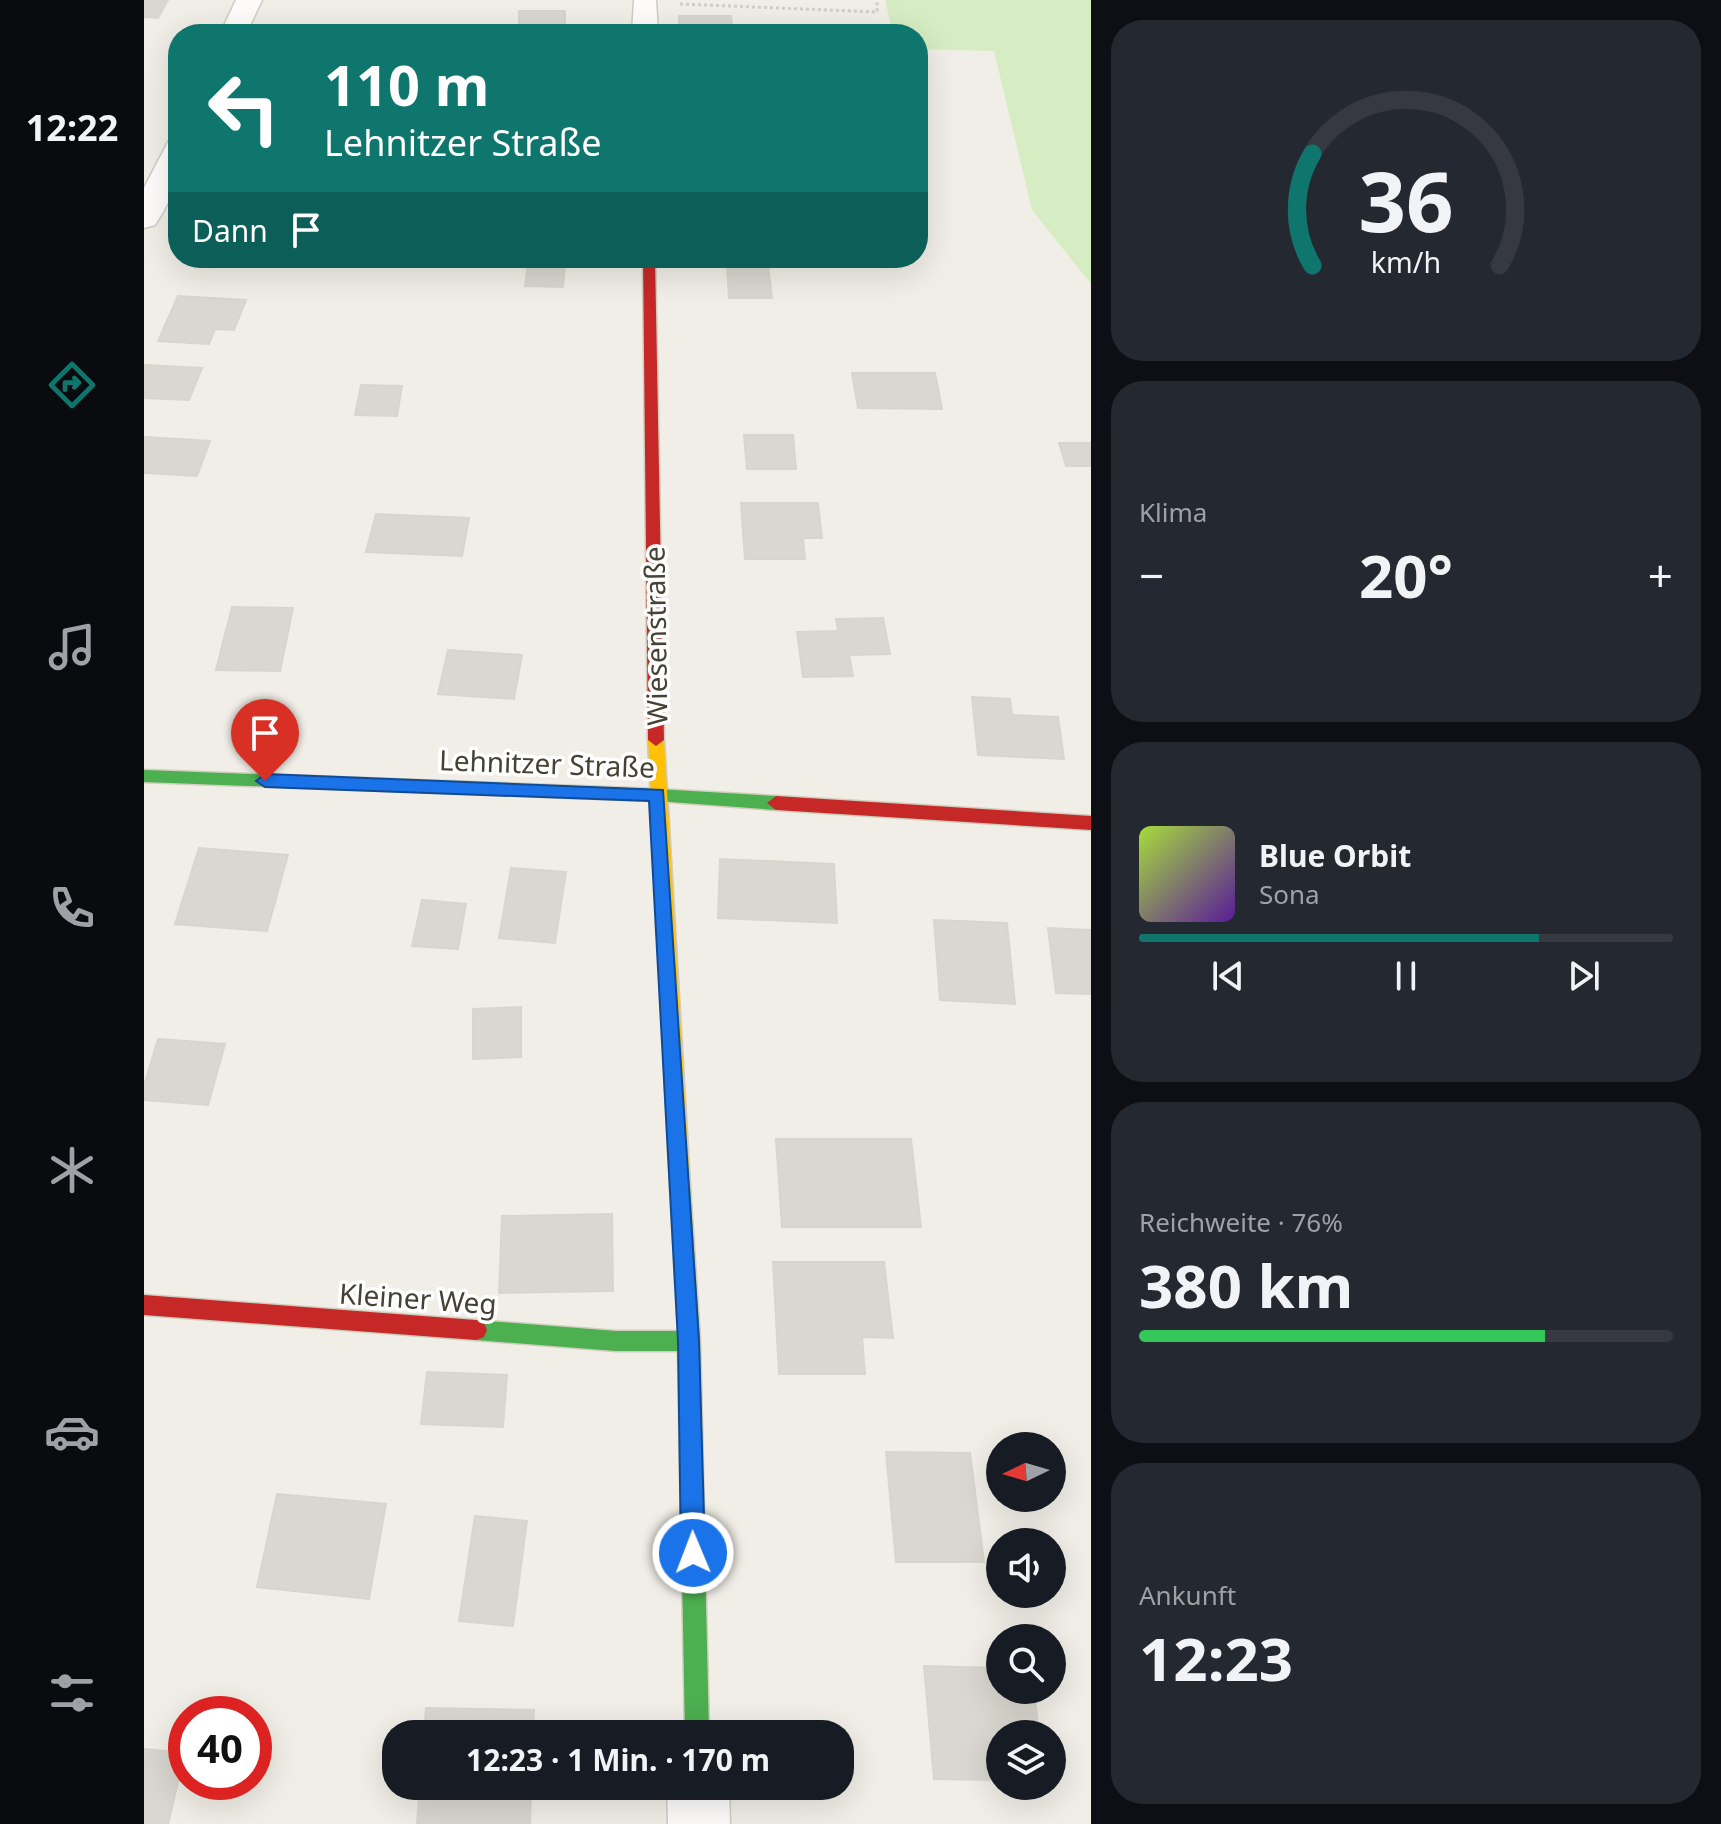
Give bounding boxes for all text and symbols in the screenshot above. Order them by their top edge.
text: 110 m [324,46,489,122]
icon: left [192,56,296,160]
text: 12:22 [26,103,118,152]
text: Lehnitzer Straße [324,118,602,167]
text: 36 [1358,143,1454,256]
icon: arrive [284,208,328,252]
text: Dann [192,210,268,251]
text: km/h [1371,243,1441,282]
icon: directions [44,357,100,413]
text: Klima [1139,494,1207,530]
text: 20° [1359,534,1453,616]
text: − [1139,545,1164,605]
text: + [1648,545,1673,605]
street label: Wiesenstraße [634,546,676,726]
icon: music [44,619,100,675]
pin [231,699,299,781]
icon: arrive [243,711,287,755]
street label: Lehnitzer Straße [438,740,656,786]
text: Blue Orbit [1259,835,1411,876]
text: Sona [1259,876,1320,912]
icon: phone [44,880,100,936]
icon: previous [1206,954,1250,998]
icon: pause [1384,954,1428,998]
icon: next [1562,954,1606,998]
icon: climate [44,1142,100,1198]
text: Reichweite · 76% [1139,1204,1343,1240]
text: 380 km [1139,1244,1353,1326]
street label: Kleiner Weg [338,1274,498,1322]
icon: car [44,1404,100,1460]
north arrow [986,1432,1066,1512]
map controls [986,1432,1066,1800]
position arrow [651,1511,735,1595]
button: sound [986,1528,1066,1608]
text: Ankunft [1139,1577,1236,1613]
text: 12:23 [1139,1617,1293,1699]
button: search [986,1624,1066,1704]
icon: filters [44,1665,100,1721]
speed limit sign: 40 [168,1696,272,1800]
button: layers [986,1720,1066,1800]
text: 12:23 · 1 Min. · 170 m [466,1739,770,1780]

